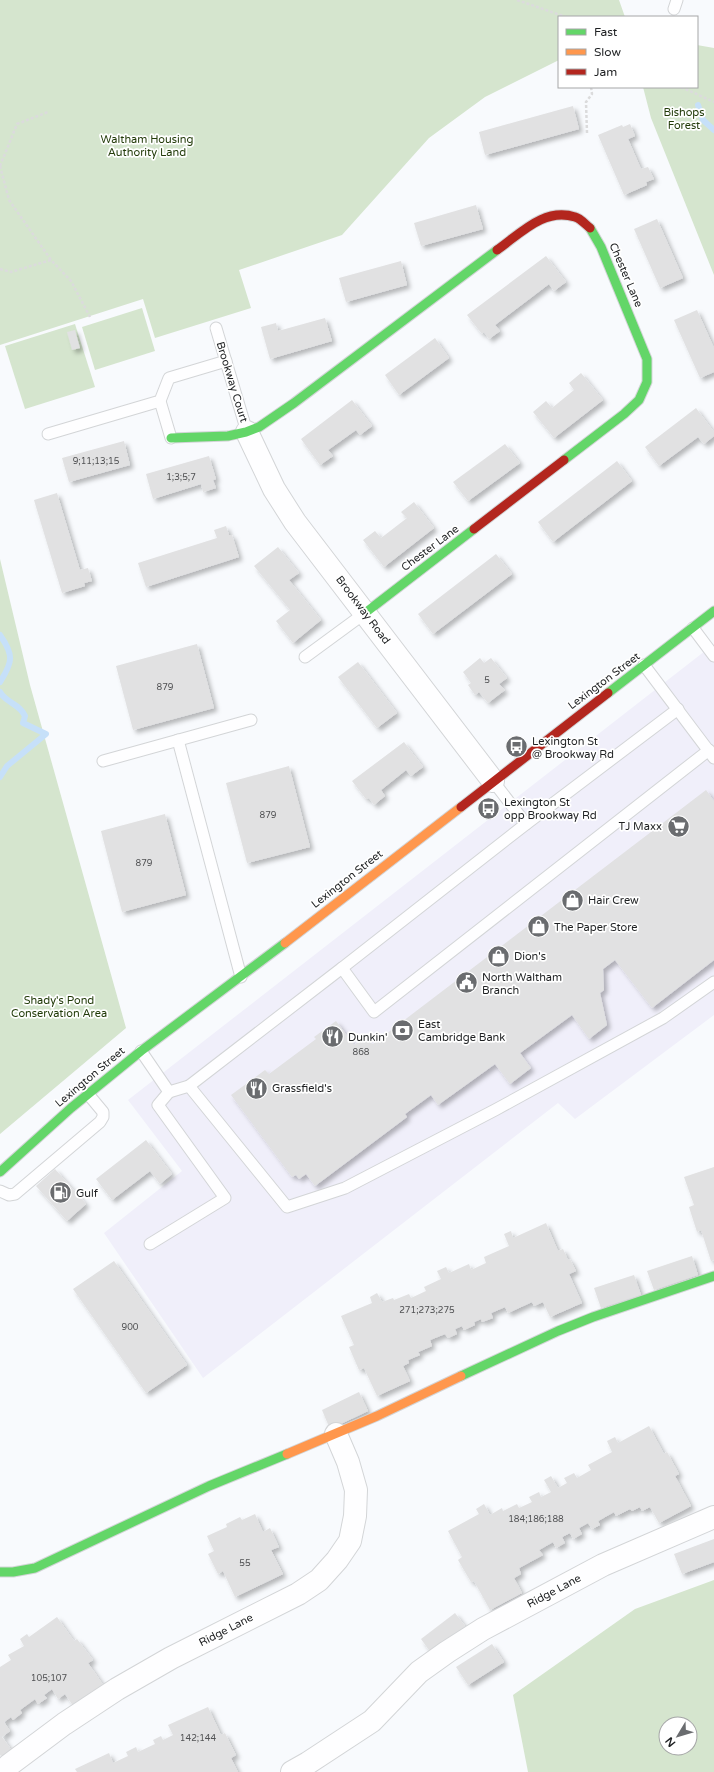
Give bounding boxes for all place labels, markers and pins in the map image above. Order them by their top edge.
bus stop icon: Lexington St @ Brookway Rd [504,734,530,760]
place label: Lexington St @ Brookway Rd [532,735,614,761]
bus stop icon: Lexington St opp Brookway Rd [475,795,501,821]
place label: Lexington St opp Brookway Rd [504,796,597,822]
supermarket icon: TJ Maxx [665,813,691,839]
place label: TJ Maxx [618,820,662,833]
shop icon: Hair Crew [560,887,586,913]
place label: Hair Crew [588,894,639,907]
shop icon: The Paper Store [526,914,552,940]
place label: The Paper Store [554,921,638,934]
shop icon: Dion's [486,943,512,969]
place label: Dion's [514,950,546,963]
public building icon: North Waltham Branch [454,970,480,996]
place label: North Waltham Branch [482,971,562,997]
bank icon: East Cambridge Bank [390,1017,416,1043]
place label: East Cambridge Bank [418,1018,505,1044]
restaurant icon: Dunkin' [319,1024,345,1050]
place label: Dunkin' [348,1031,387,1044]
restaurant icon: Grassfield's [244,1075,270,1101]
place label: Grassfield's [272,1082,332,1095]
fuel station icon: Gulf [47,1180,73,1206]
place label: Gulf [76,1187,99,1200]

